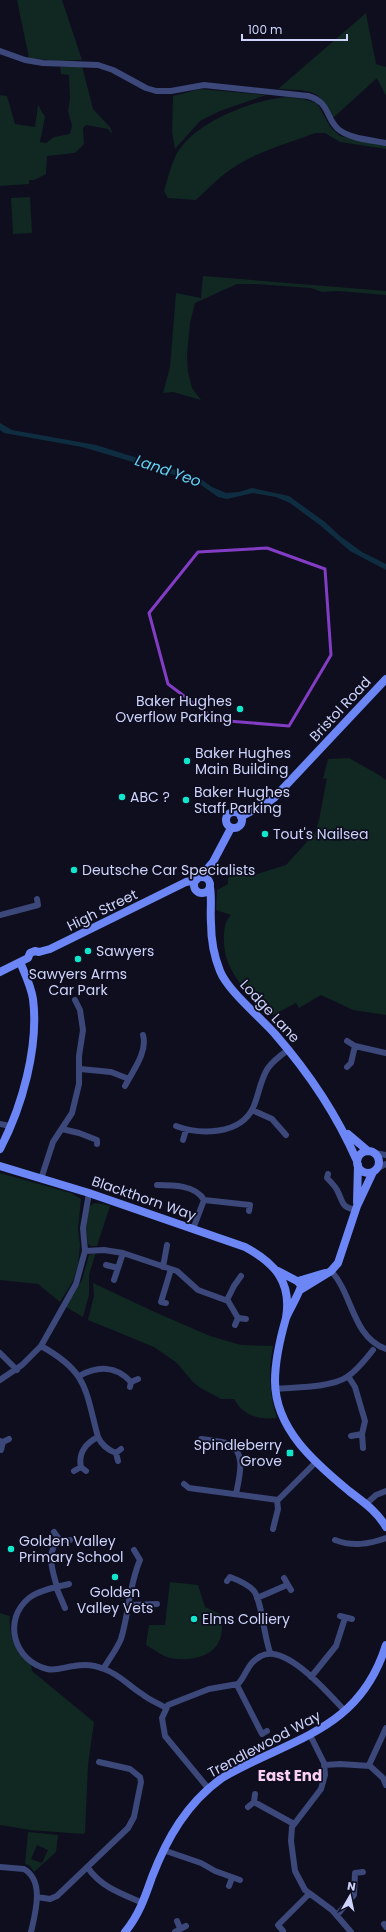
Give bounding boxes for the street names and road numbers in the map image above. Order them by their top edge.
street label: Bristol Road [305,672,375,746]
street label: High Street [63,884,141,936]
street label: Lodge Lane [236,975,305,1047]
street label: Blackthorn Way [89,1171,199,1225]
street label: Trendlewood Way [204,1706,324,1782]

